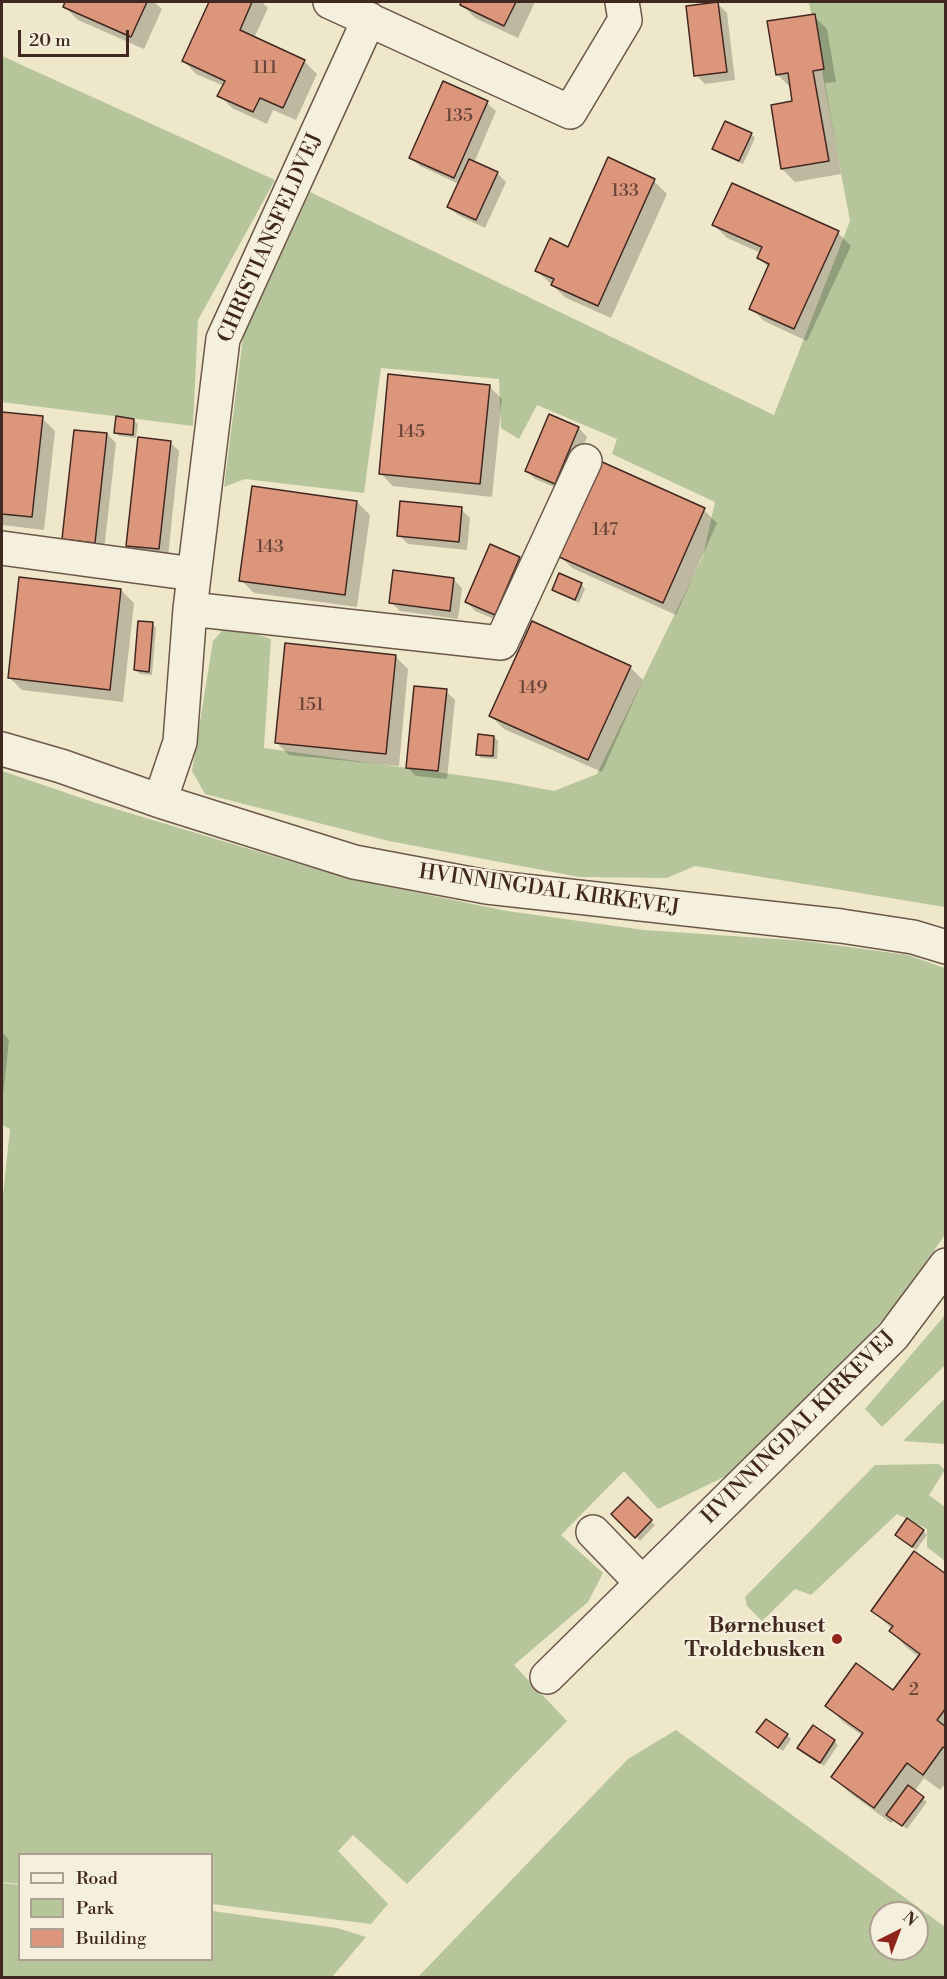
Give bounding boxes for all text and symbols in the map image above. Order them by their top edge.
scale bar [21,18,132,56]
text: 20 m [29,29,71,52]
house number: 111 [253,58,277,80]
house number: 135 [445,106,473,128]
street label: CHRISTIANSFELDVEJ [213,129,329,347]
house number: 133 [611,181,639,203]
house number: 145 [397,422,425,444]
house number: 147 [592,520,618,542]
house number: 143 [256,537,284,559]
house number: 149 [519,678,547,700]
house number: 151 [298,695,324,717]
street label: HVINNINGDAL KIRKEVEJ [417,860,681,922]
street label: HVINNINGDAL KIRKEVEJ [697,1326,901,1530]
place label: Børnehuset Troldebusken [685,1614,825,1664]
marker: Børnehuset Troldebusken [830,1632,844,1646]
house number: 2 [909,1680,919,1702]
legend [18,1853,213,1961]
text: Road [76,1867,118,1890]
text: Park [76,1897,113,1920]
north arrow [869,1901,929,1961]
text: N [898,1907,921,1931]
text: Building [76,1927,146,1950]

